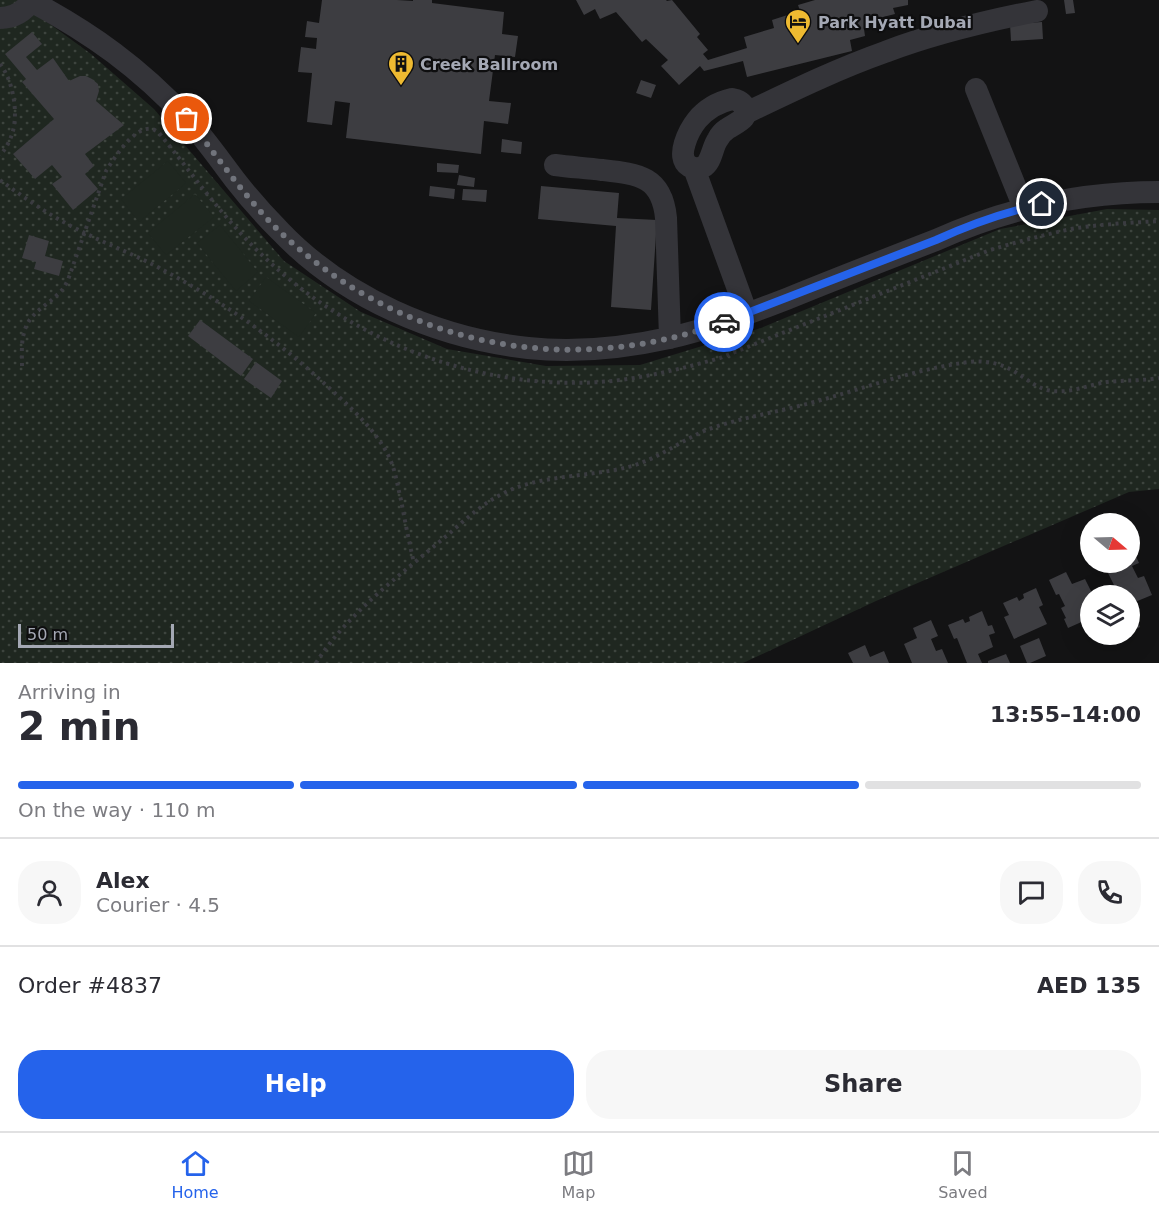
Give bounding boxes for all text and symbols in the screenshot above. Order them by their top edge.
hotel icon: Park Hyatt Dubai [783,7,813,45]
place label: Park Hyatt Dubai [818,13,972,32]
building icon: Creek Ballroom [386,49,416,87]
place label: Creek Ballroom [420,55,558,74]
pin [161,93,212,144]
icon: bag [170,102,203,135]
pin [1016,178,1067,229]
icon: home [1025,187,1058,220]
courier [694,292,754,352]
icon: car [708,306,741,339]
north arrow [1080,513,1140,573]
map controls [1080,513,1140,645]
button: layers [1080,585,1140,645]
scale bar [18,621,174,648]
text: 50 m [27,625,68,644]
text: Arriving in [18,680,121,704]
text: 13:55–14:00 [990,702,1141,727]
text: 2 min [18,704,140,749]
text: On the way · 110 m [18,798,216,822]
button: person [18,861,81,924]
button: chat [1000,861,1063,924]
button: phone [1078,861,1141,924]
text: Alex [96,868,150,893]
text: Courier · 4.5 [96,893,220,917]
text: Order #4837 [18,973,162,998]
text: AED 135 [1037,973,1141,998]
button: Help [18,1050,574,1119]
button: Share [586,1050,1141,1119]
tab: Home [171,1147,219,1202]
tab: Map [562,1147,595,1202]
tab: Saved [938,1147,988,1202]

